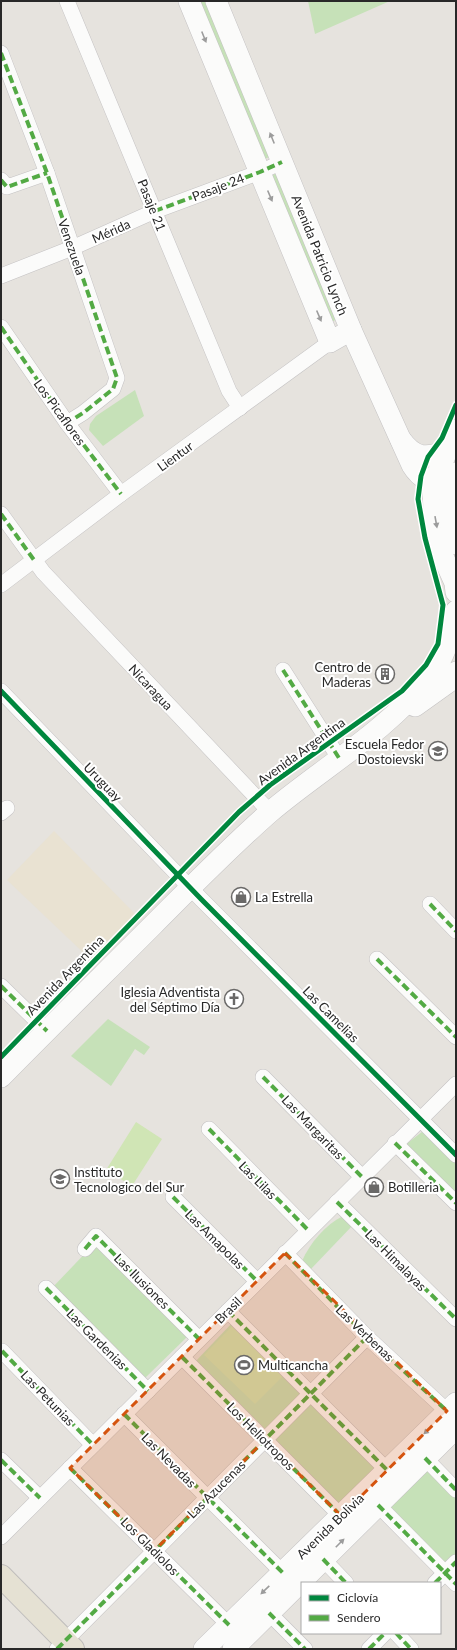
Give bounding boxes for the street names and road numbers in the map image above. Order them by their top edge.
street label: Pasaje 24 [190,170,247,204]
street label: Pasaje 21 [134,177,170,233]
street label: Avenida Patricio Lynch [289,192,351,318]
street label: Mérida [89,215,133,247]
street label: Venezuela [55,217,89,277]
street label: Los Picaflores [31,376,90,449]
street label: Lientur [154,437,196,474]
street label: Nicaragua [126,661,176,713]
street label: Avenida Argentina [254,714,348,788]
street label: Uruguay [80,759,126,805]
street label: Avenida Argentina [23,932,107,1018]
street label: Las Camelias [300,983,363,1046]
street label: Las Margaritas [278,1092,348,1163]
street label: Las Lilas [236,1158,281,1203]
street label: Las Amapolas [182,1206,248,1272]
street label: Las Himalayas [362,1226,430,1294]
street label: Las Ilusiones [111,1250,173,1312]
street label: Brasil [211,1293,245,1327]
street label: Las Verbenas [333,1301,398,1365]
street label: Las Gardenias [63,1305,131,1373]
street label: Las Petunias [18,1367,79,1429]
street label: Los Heliotropos [224,1399,299,1474]
street label: Las Nevadas [138,1429,200,1491]
street label: Las Azucenas [184,1456,249,1521]
street label: Avenida Bolivia [293,1490,367,1562]
street label: Los Gladiolos [118,1514,183,1579]

